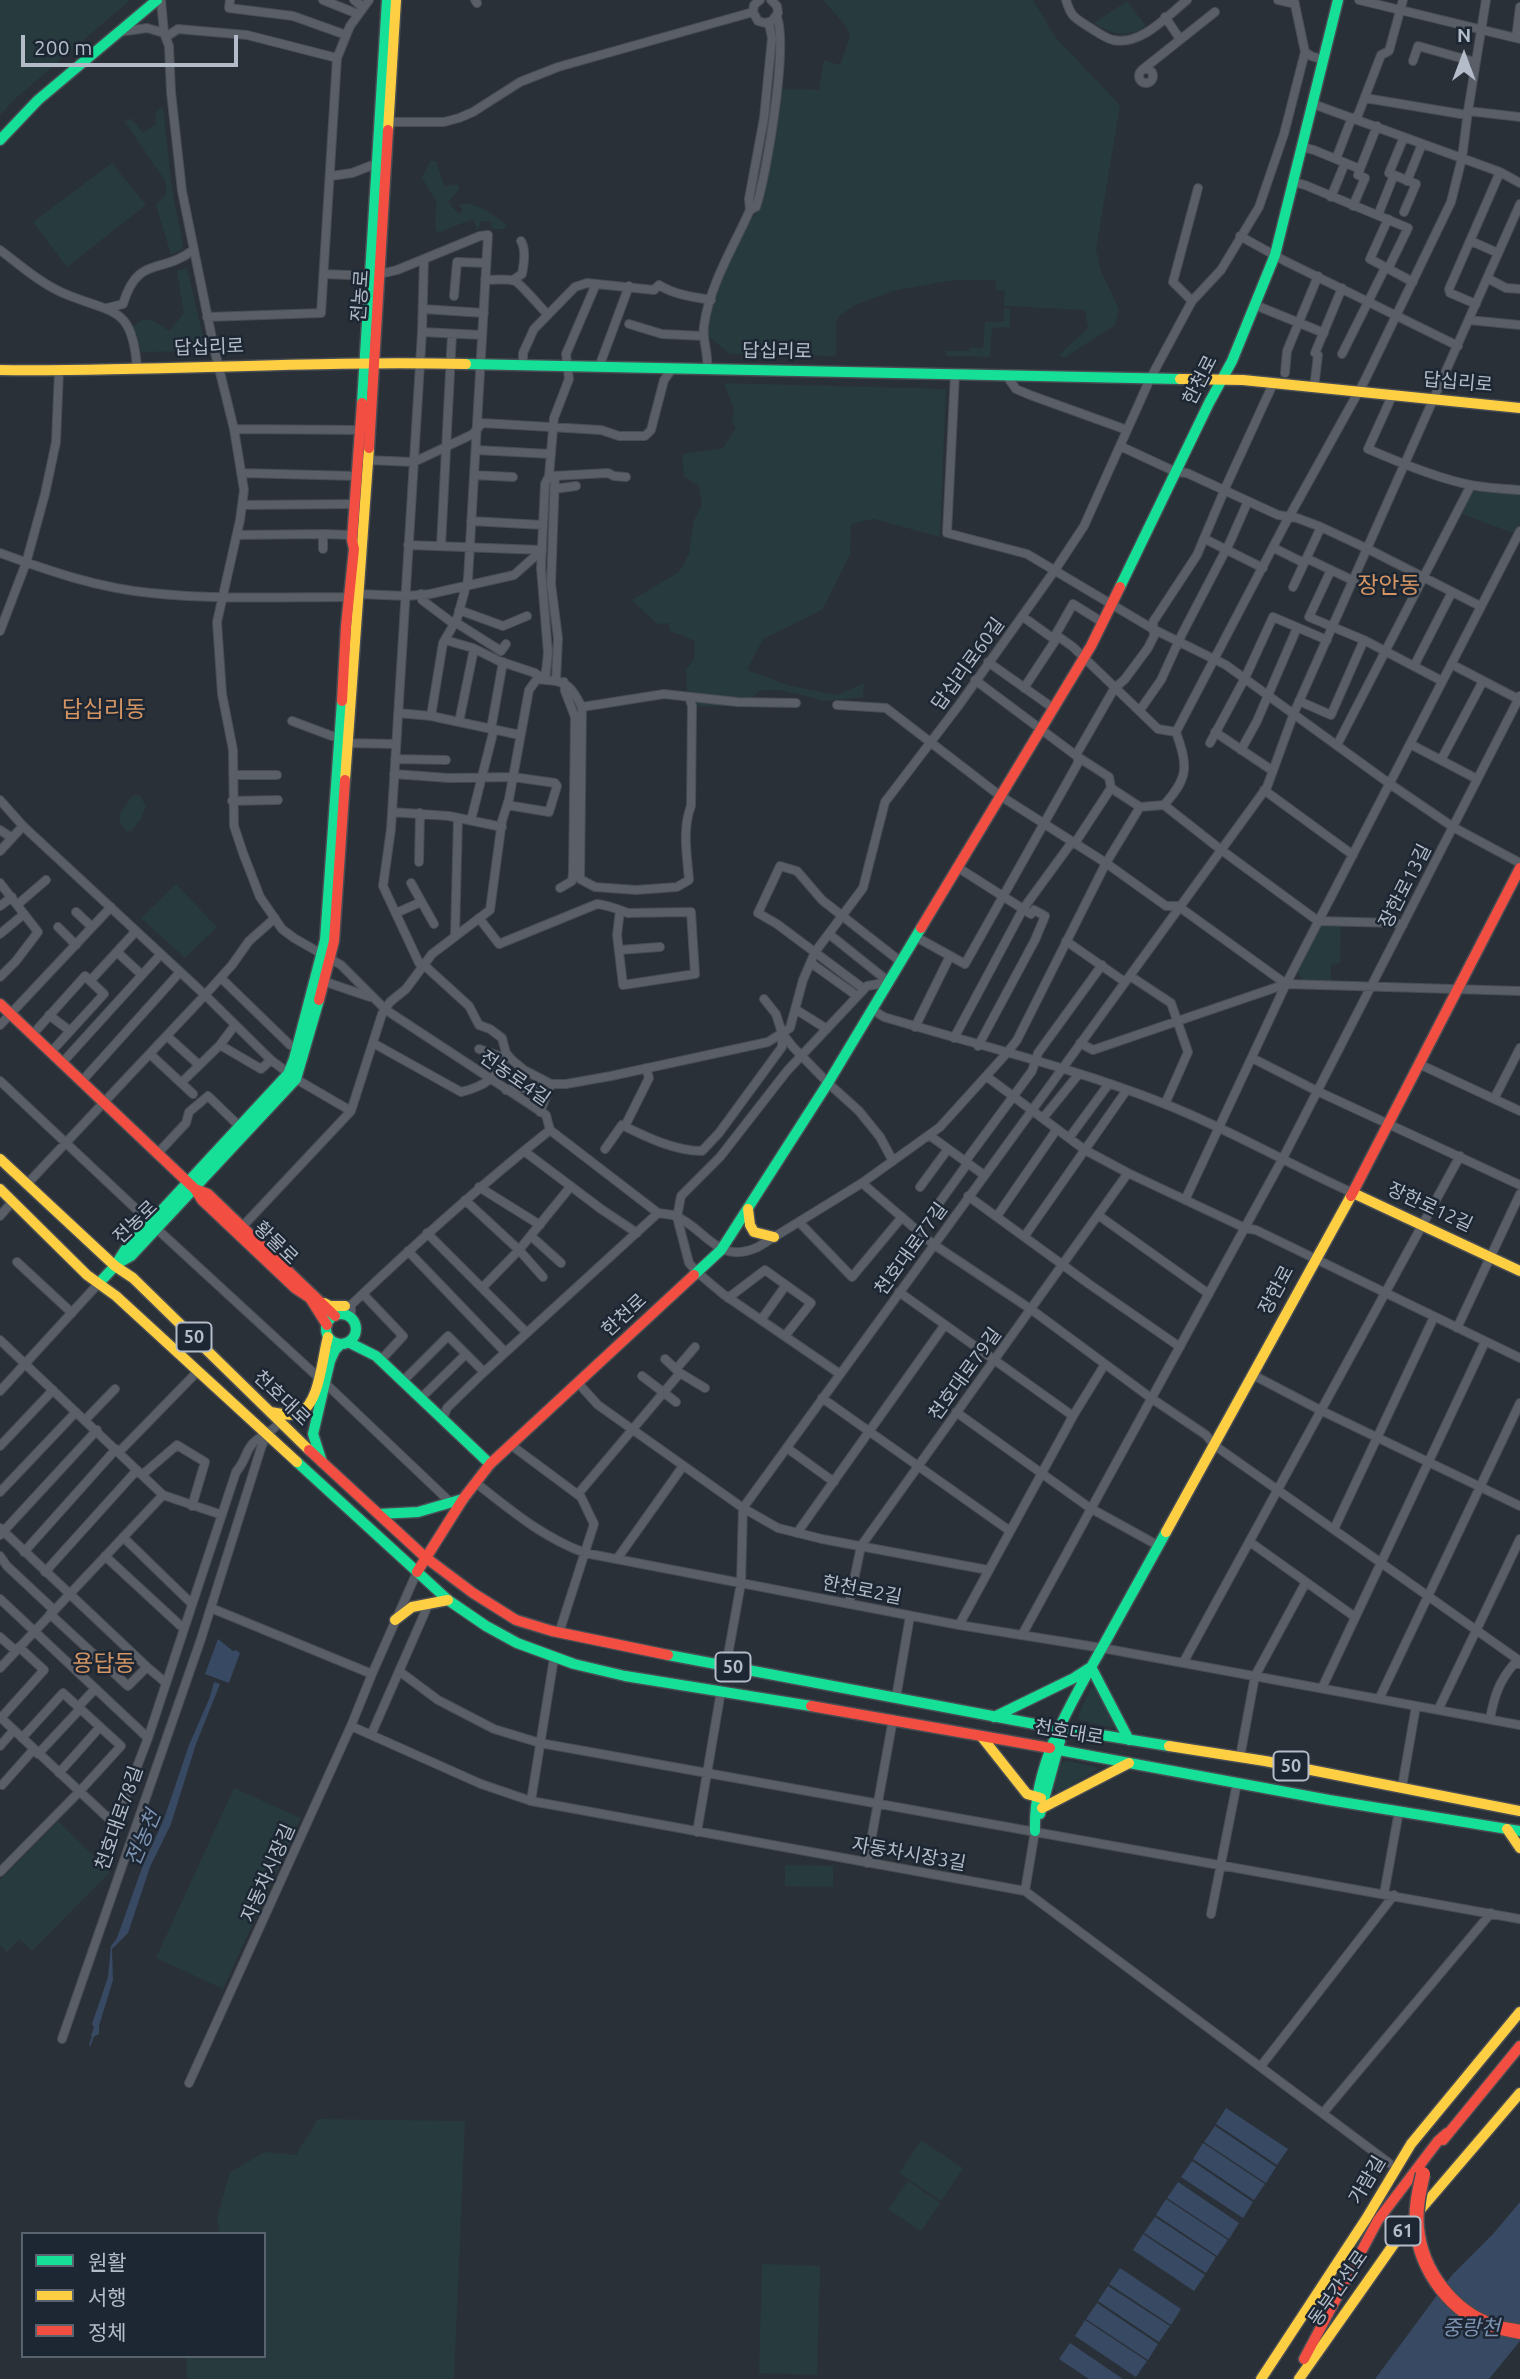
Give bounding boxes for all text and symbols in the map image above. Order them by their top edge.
scale bar [24,21,242,65]
north arrow [1429,21,1499,91]
text: N [1457,24,1471,46]
text: 200 m [34,35,92,59]
street label: 전농로 [347,269,373,323]
street label: 답십리로 [174,334,244,360]
street label: 답십리로 [742,339,812,363]
street label: 한천로 [1178,351,1222,409]
street label: 답십리로 [1422,368,1494,396]
district label: 장안동 [1357,571,1421,599]
street label: 답십리로60길 [927,613,1009,715]
district label: 답십리동 [62,695,146,723]
street label: 장한로13길 [1374,840,1436,932]
street label: 전농로4길 [475,1046,555,1110]
street label: 장한로12길 [1384,1177,1476,1237]
street label: 전농로 [108,1196,162,1248]
street label: 천호대로77길 [870,1198,952,1300]
street label: 황물로 [249,1217,303,1269]
street label: 장한로 [1254,1261,1298,1319]
street label: 한천로 [597,1289,651,1341]
road number: 50 [176,1322,212,1352]
street label: 천호대로79길 [924,1323,1006,1425]
street label: 천호대로 [249,1366,315,1430]
street label: 한천로2길 [820,1571,904,1609]
district label: 용답동 [72,1649,136,1677]
road number: 50 [716,1652,750,1682]
street label: 천호대로 [1033,1715,1105,1749]
road number: 50 [1274,1751,1308,1780]
street label: 천호대로78길 [91,1763,147,1873]
water label: 전농천 [120,1806,166,1870]
street label: 자동차시장길 [236,1820,300,1926]
street label: 자동차시장3길 [850,1833,968,1875]
street label: 가람길 [1344,2152,1390,2208]
road number: 61 [1386,2216,1420,2246]
legend [21,2232,266,2358]
street label: 동부간선로 [1304,2246,1372,2330]
text: 원활 [88,2250,127,2274]
text: 서행 [88,2285,127,2309]
water label: 중랑천 [1442,2315,1500,2341]
text: 정체 [88,2320,127,2344]

